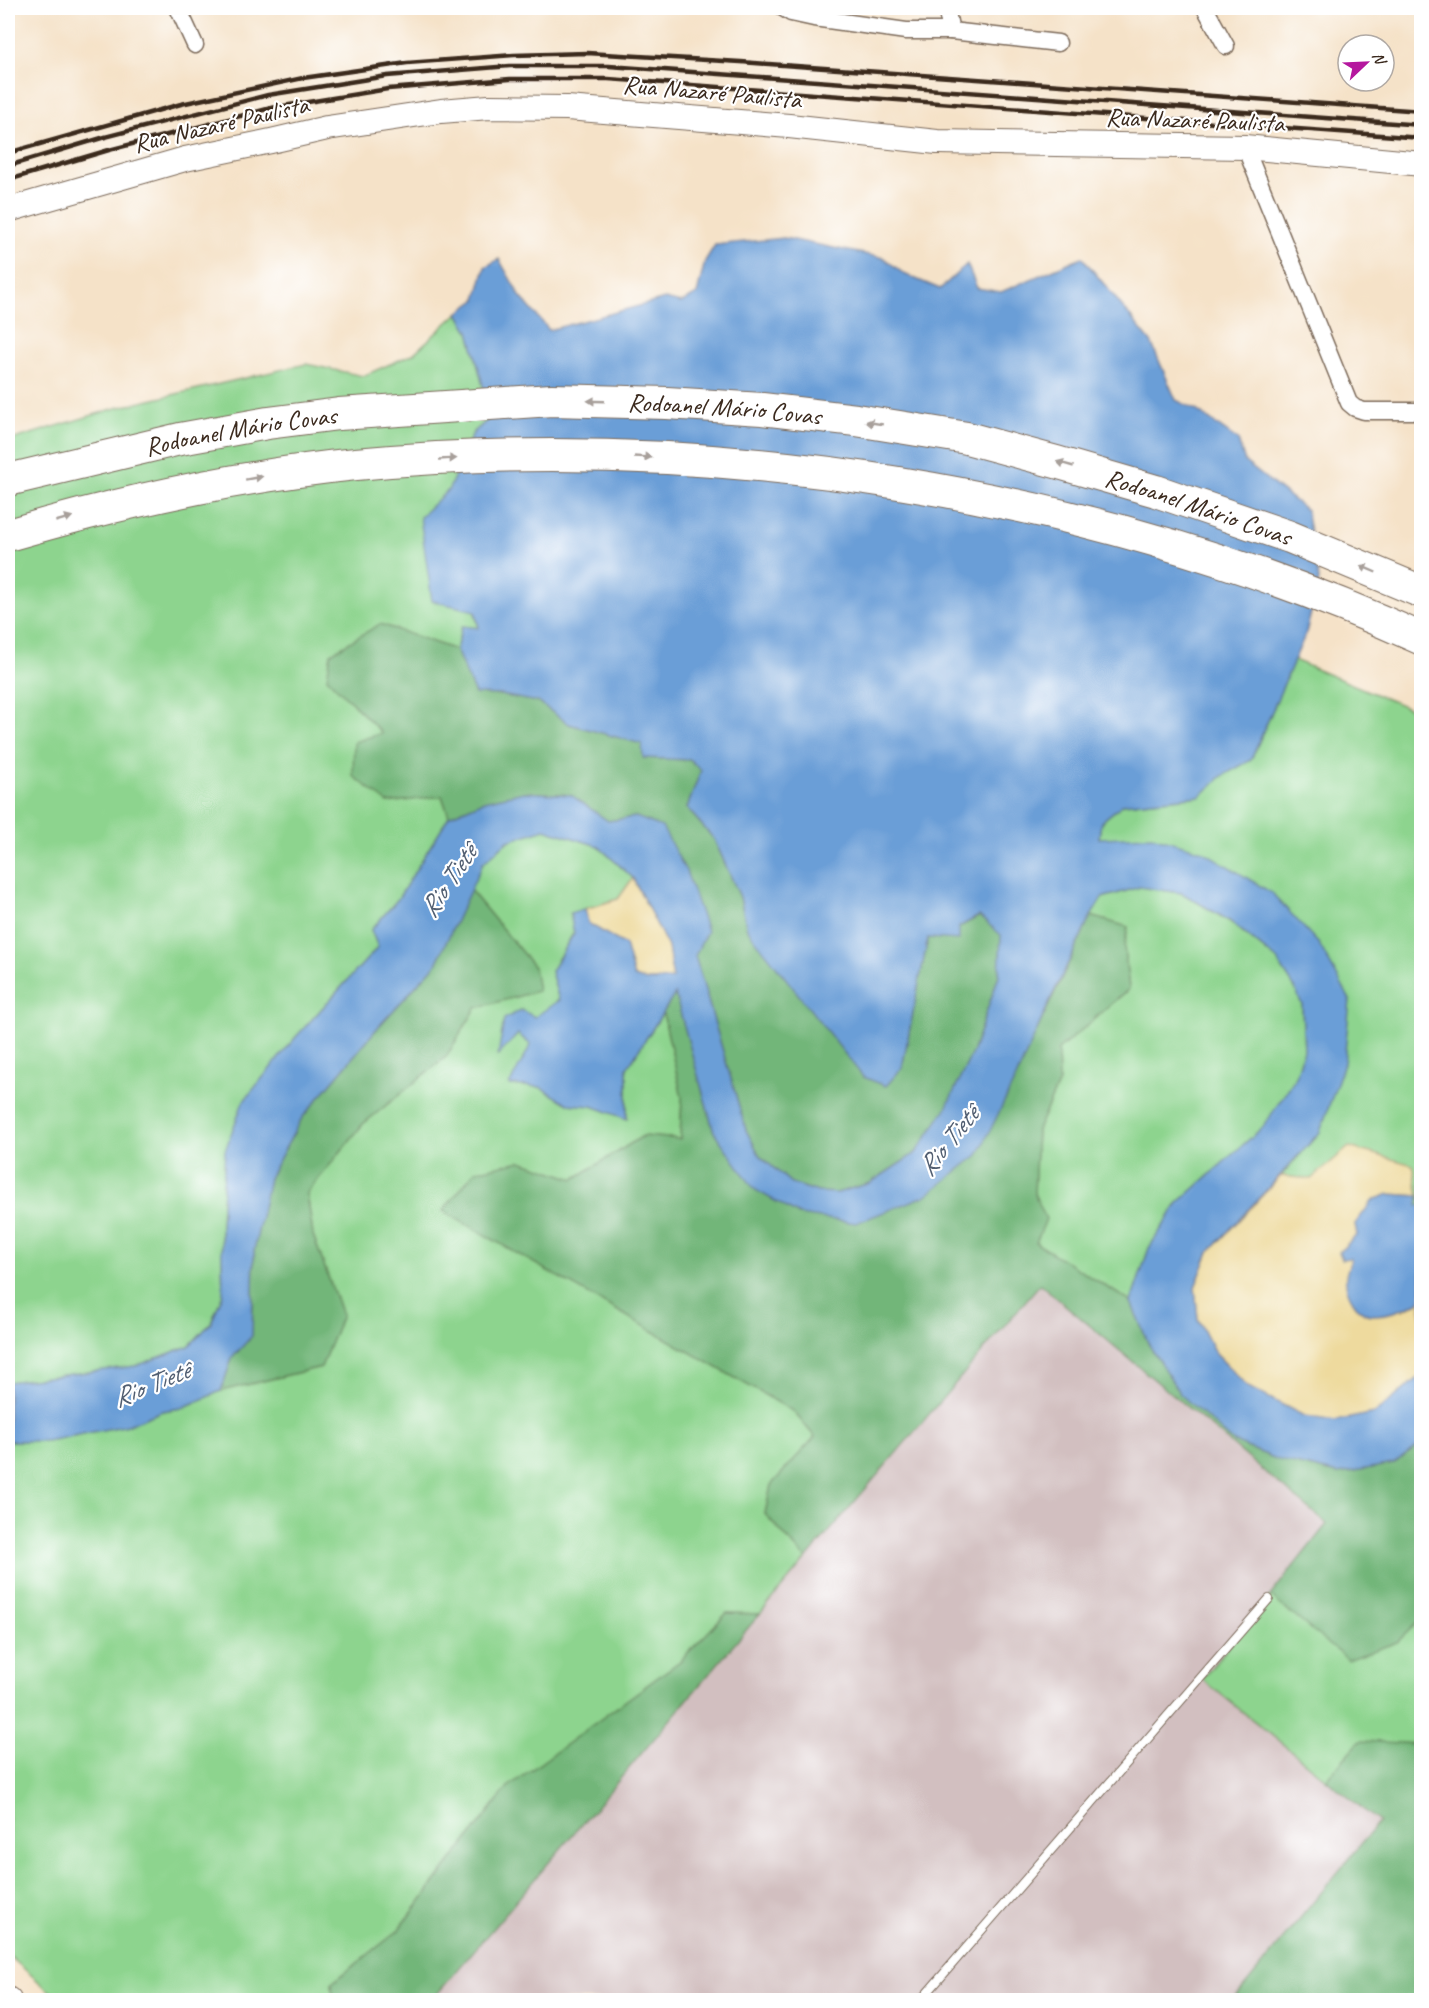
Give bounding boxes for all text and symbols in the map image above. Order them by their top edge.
north arrow [1336,33,1396,93]
text: N [1368,49,1391,69]
street label: Rua Nazaré Paulista [622,68,804,116]
street label: Rua Nazaré Paulista [130,87,313,160]
street label: Rua Nazaré Paulista [1105,100,1286,140]
street label: Rodoanel Mário Covas [627,385,825,433]
one-way arrow [587,396,606,406]
street label: Rodoanel Mário Covas [141,398,340,463]
one-way arrow [865,418,884,427]
one-way arrow [634,453,653,462]
one-way arrow [439,455,458,464]
one-way arrow [1056,459,1074,468]
street label: Rodoanel Mário Covas [1101,461,1298,553]
one-way arrow [245,473,264,482]
one-way arrow [55,514,73,523]
one-way arrow [1358,564,1376,574]
water label: Rio Tietê [412,833,488,923]
water label: Rio Tietê [910,1095,990,1183]
water label: Rio Tietê [108,1351,200,1415]

